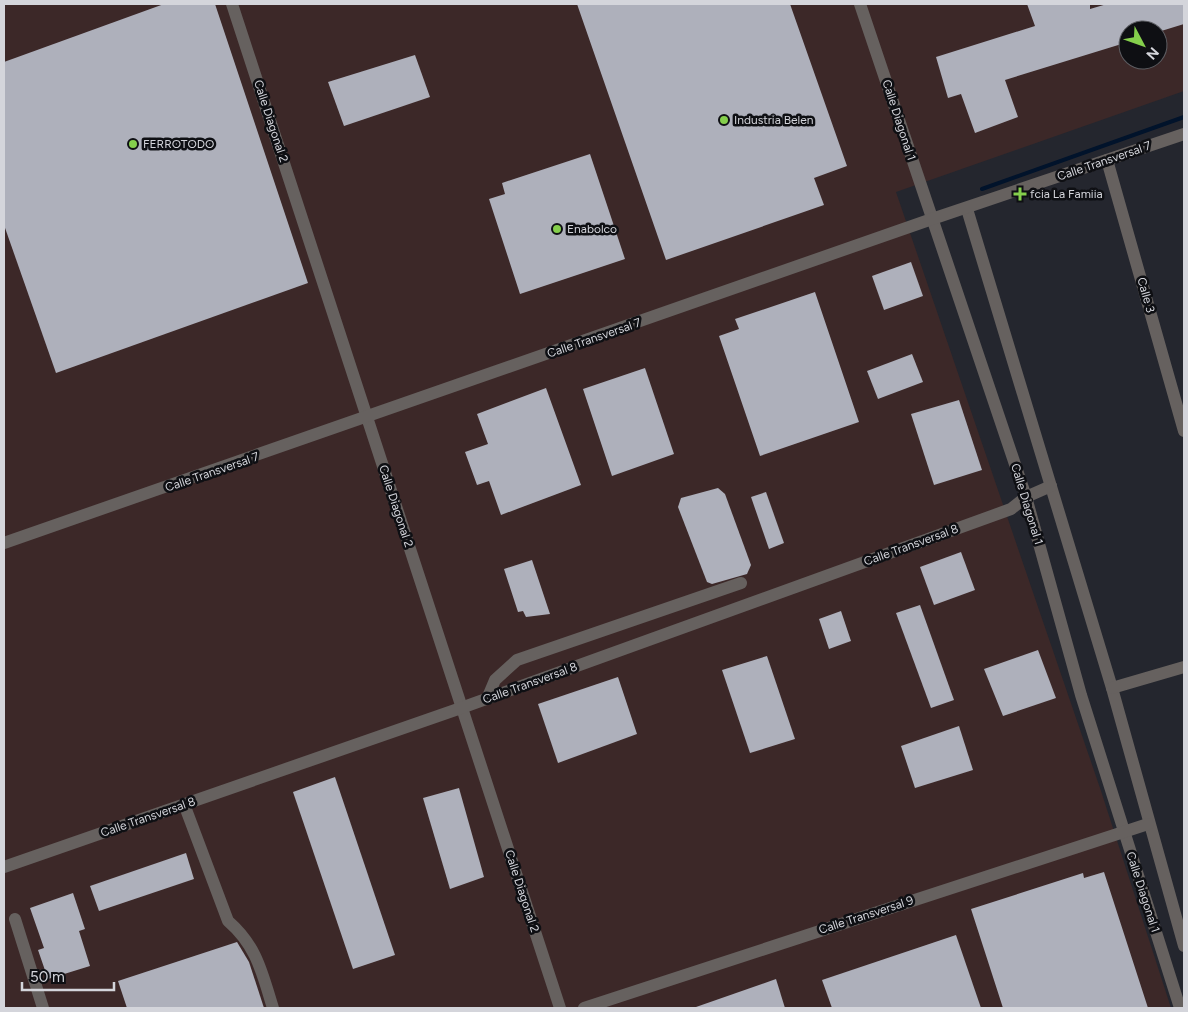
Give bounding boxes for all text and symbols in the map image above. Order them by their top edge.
north arrow [1118,20,1168,70]
text: N [1142,44,1162,63]
street label: Calle Diagonal 2 [251,78,291,164]
street label: Calle Diagonal 1 [879,78,919,162]
place label: Industria Belen [734,113,814,127]
marker: Industria Belen [718,114,730,126]
place label: FERROTODO [143,137,214,151]
marker: FERROTODO [127,138,139,150]
street label: Calle Transversal 7 [1055,138,1153,184]
place label: fcia La Famiia [1030,187,1103,201]
marker: fcia La Famiia [1014,188,1026,200]
place label: Enabolco [567,222,617,236]
marker: Enabolco [551,223,563,235]
street label: Calle 3 [1134,276,1158,314]
street label: Calle Transversal 7 [545,315,643,361]
street label: Calle Transversal 7 [163,449,261,495]
street label: Calle Diagonal 1 [1008,462,1046,546]
street label: Calle Diagonal 2 [376,463,416,549]
street label: Calle Transversal 8 [862,521,960,569]
street label: Calle Transversal 8 [481,659,579,707]
street label: Calle Transversal 8 [99,794,197,840]
street label: Calle Diagonal 2 [502,848,542,934]
street label: Calle Diagonal 1 [1123,850,1163,934]
street label: Calle Transversal 9 [817,893,915,937]
scale bar [22,960,115,992]
text: 50 m [30,968,65,986]

